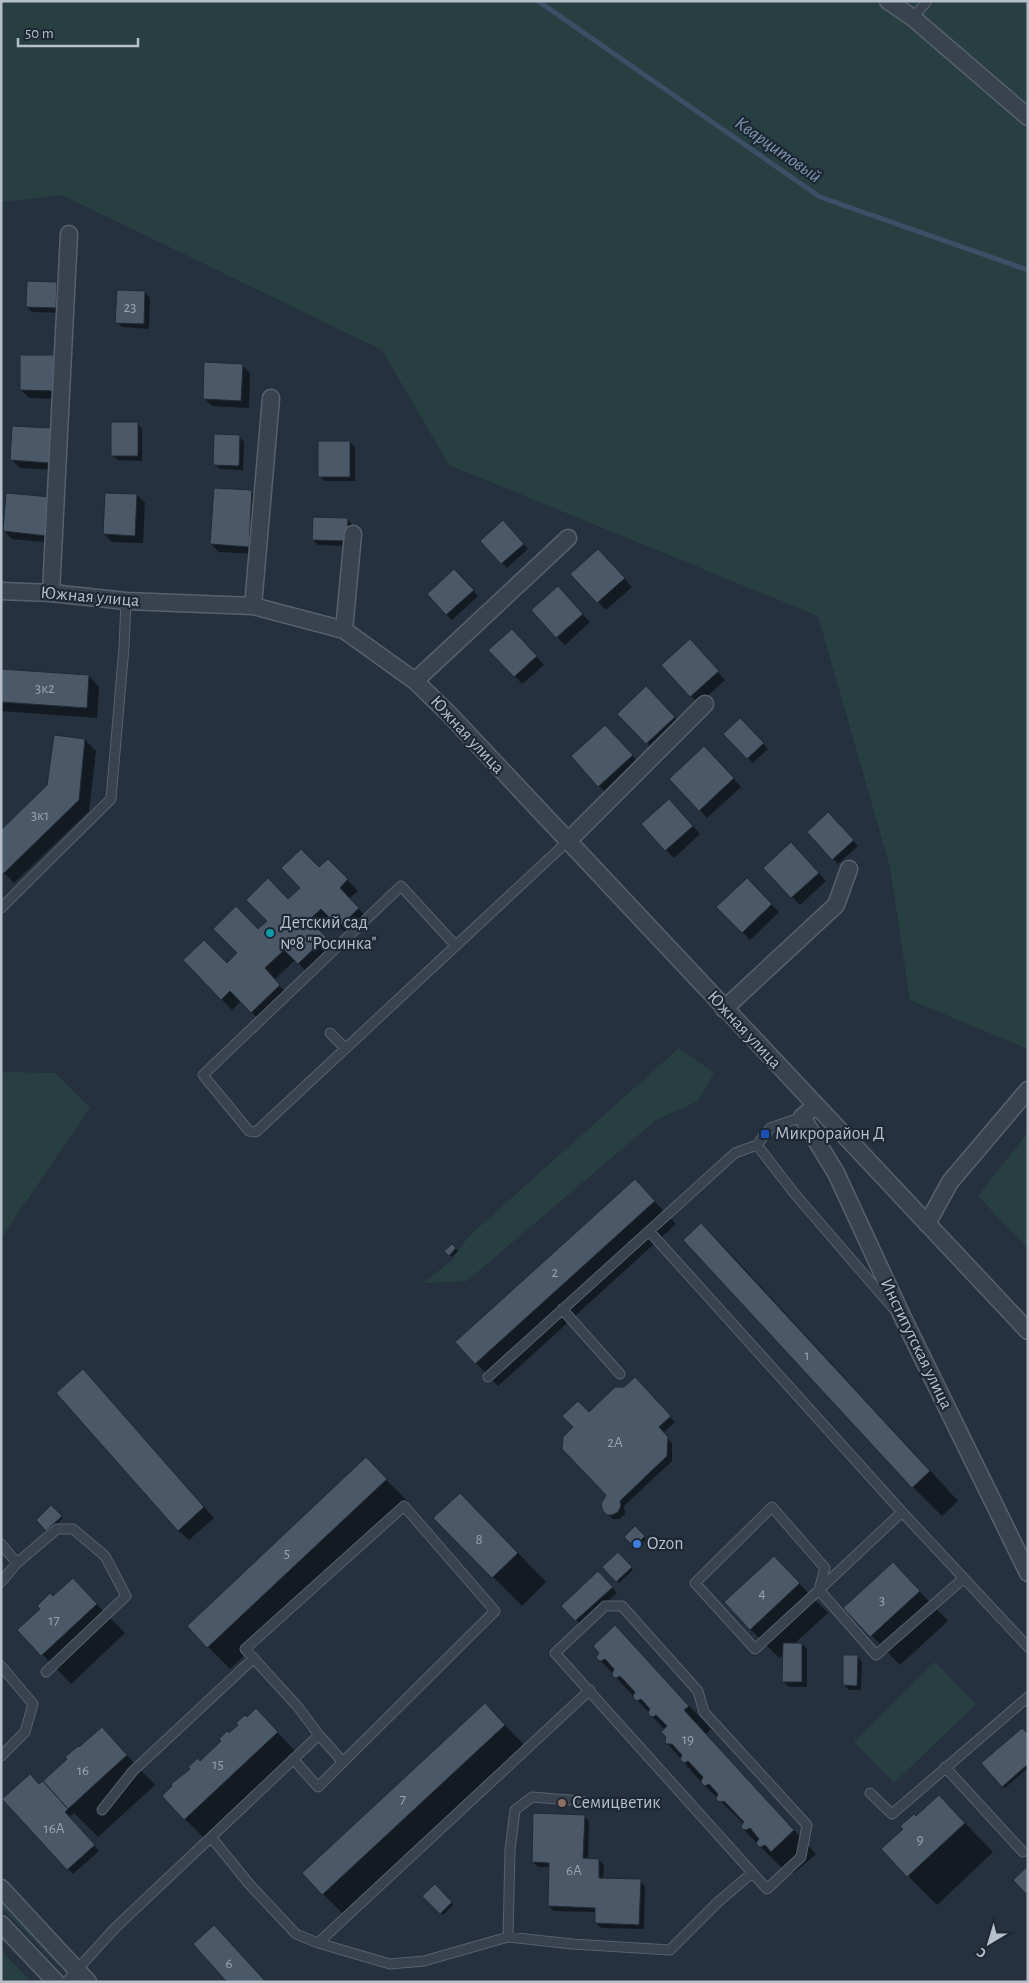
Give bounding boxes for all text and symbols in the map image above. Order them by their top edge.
scale bar [18,15,138,47]
text: 50 m [25,26,54,41]
water label: Кварцитовый [732,114,824,186]
house number: 23 [123,300,137,315]
street label: Южная улица [40,584,140,610]
house number: 3к2 [35,681,55,696]
street label: Южная улица [427,693,507,777]
house number: 3к1 [31,808,49,823]
place label: Детский сад №8 "Росинка" [280,914,376,953]
marker: Детский сад №8 "Росинка" [264,927,276,939]
street label: Южная улица [704,988,784,1072]
place label: Микрорайон Д [775,1125,885,1143]
marker: Микрорайон Д [759,1128,771,1140]
house number: 2 [552,1265,559,1280]
street label: Институтская улица [877,1276,955,1412]
house number: 1 [804,1348,810,1363]
house number: 2А [607,1435,623,1450]
house number: 8 [475,1532,483,1547]
place label: Ozon [647,1535,684,1553]
marker: Ozon [631,1538,643,1550]
house number: 5 [284,1546,290,1561]
house number: 4 [758,1586,766,1601]
house number: 3 [879,1593,885,1608]
house number: 17 [48,1613,60,1628]
house number: 19 [682,1732,694,1747]
house number: 15 [212,1757,224,1772]
house number: 16 [77,1763,89,1778]
house number: 7 [400,1792,406,1807]
place label: Семицветик [572,1794,661,1812]
marker: Семицветик [556,1797,568,1809]
house number: 16А [43,1821,65,1836]
house number: 9 [916,1832,924,1847]
house number: 6А [566,1863,582,1878]
north arrow [964,1918,1014,1968]
text: С [974,1944,989,1960]
house number: 6 [225,1956,233,1971]

